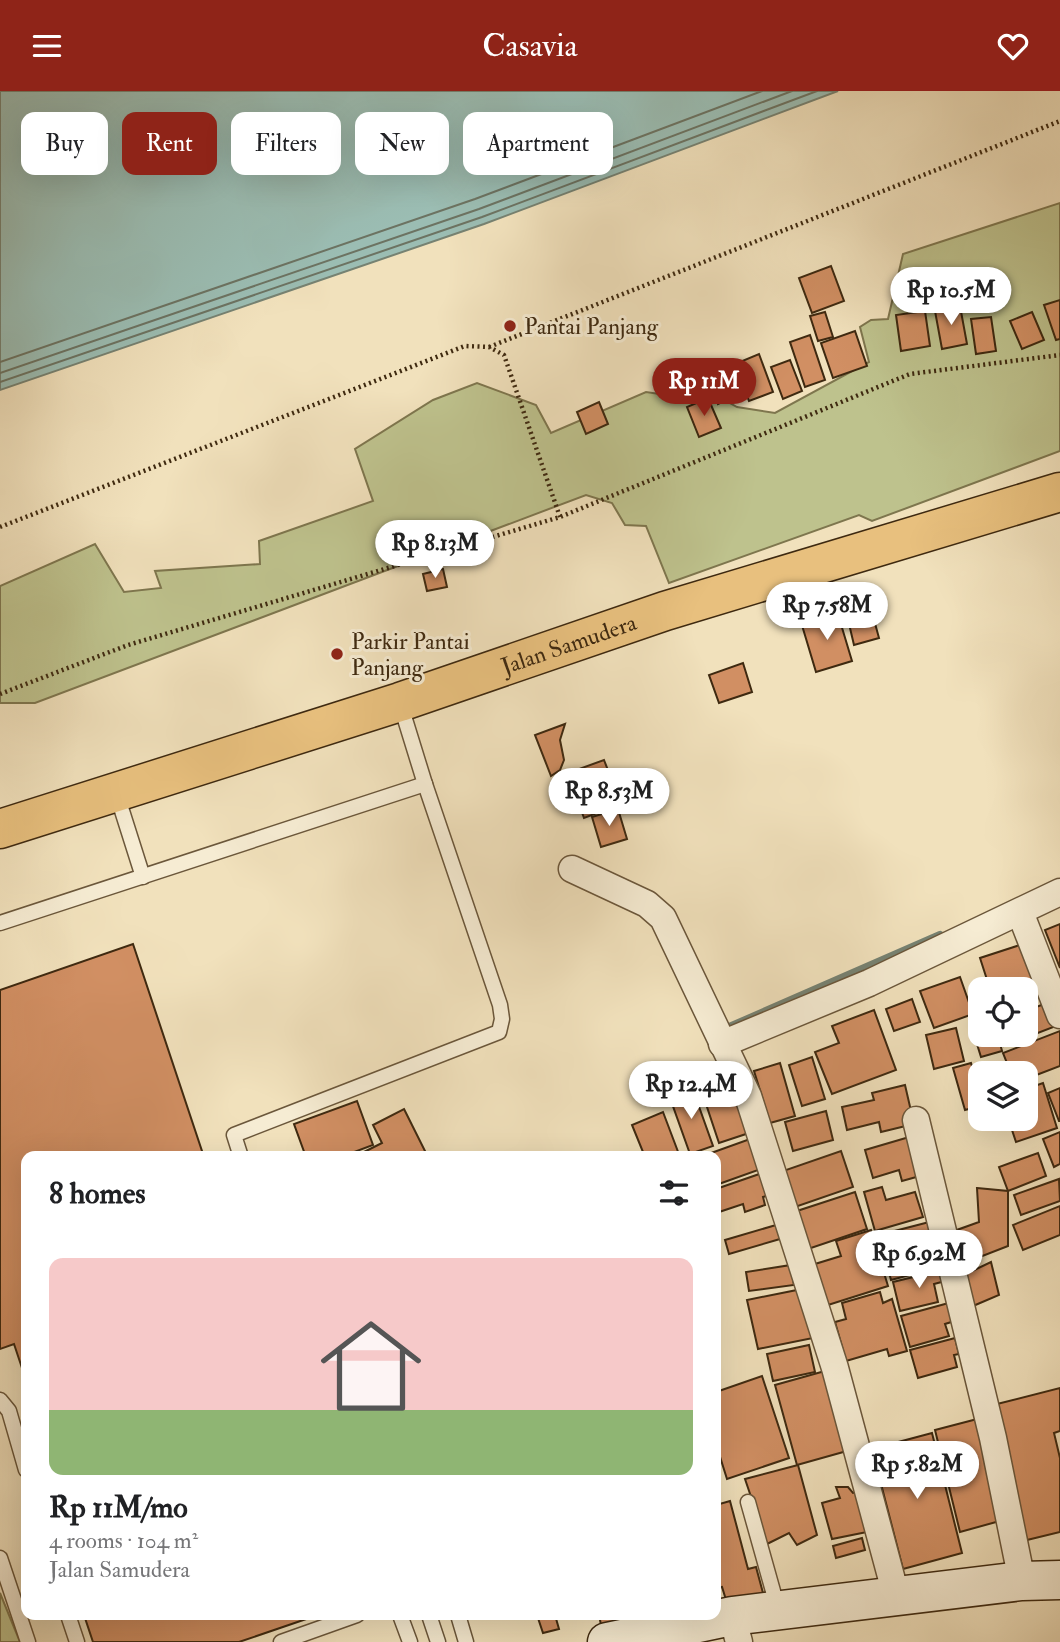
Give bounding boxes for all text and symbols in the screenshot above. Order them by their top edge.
text: Casavia [482,26,578,66]
icon: menu [28,27,66,65]
icon: heart [994,27,1032,65]
chip: Buy [21,112,108,175]
chip: Rent [122,112,217,175]
chip: Filters [231,112,341,175]
chip: New [355,112,449,175]
chip: Apartment [463,112,613,175]
pin: Rp 10.5M [879,267,1023,327]
text: Rp 10.5M [906,275,996,304]
place label: Pantai Panjang [524,312,659,341]
marker: Pantai Panjang [502,318,518,334]
pin: Rp 11M [647,359,761,418]
text: Rp 11M [668,366,740,395]
pin: Rp 8.13M [363,521,507,580]
text: Rp 8.13M [391,528,479,557]
pin: Rp 7.58M [755,582,899,642]
text: Rp 7.58M [782,590,872,619]
street label: Jalan Samudera [496,607,641,681]
place label: Parkir Pantai Panjang [351,627,470,682]
marker: Parkir Pantai Panjang [329,646,345,662]
pin: Rp 8.53M [537,769,681,828]
text: Rp 8.53M [564,776,654,805]
map controls [968,977,1038,1131]
button: locate [968,977,1038,1047]
pin: Rp 12.4M [619,1061,763,1121]
button: layers [968,1061,1038,1131]
text: Rp 12.4M [645,1069,737,1098]
icon: filters [655,1174,693,1212]
text: 8 homes [49,1175,146,1212]
pin: Rp 6.92M [847,1231,991,1290]
text: Rp 6.92M [872,1238,966,1267]
icon: home [308,1303,434,1429]
pin: Rp 5.82M [845,1441,989,1501]
text: Rp 5.82M [871,1449,963,1478]
text: Rp 11M/mo [49,1489,188,1526]
text: 4 rooms · 104 m² [49,1526,198,1555]
text: Jalan Samudera [49,1555,190,1584]

